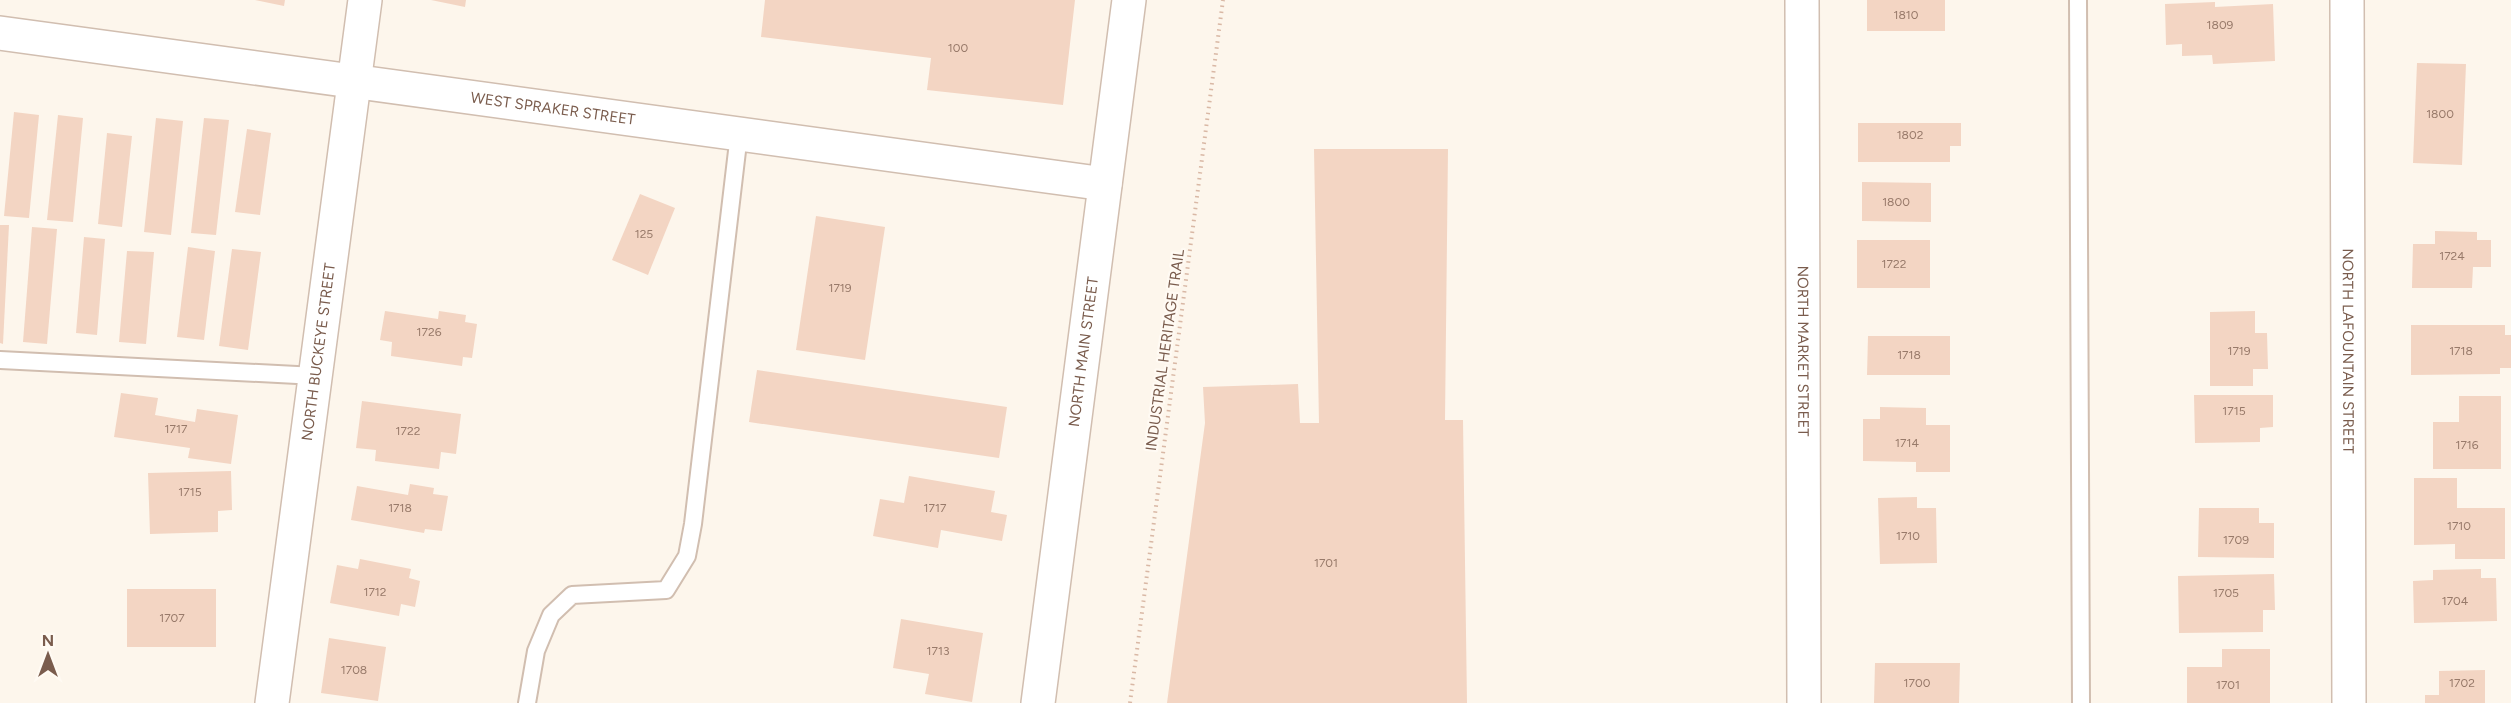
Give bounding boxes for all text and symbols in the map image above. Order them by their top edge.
house number: 1810 [1894,8,1919,22]
house number: 1809 [2207,18,2234,32]
house number: 100 [948,41,968,55]
street label: WEST SPRAKER STREET [469,88,637,129]
house number: 1800 [2426,107,2454,121]
house number: 1802 [1897,128,1923,142]
house number: 1800 [1882,195,1910,209]
house number: 125 [635,227,653,241]
street label: INDUSTRIAL HERITAGE TRAIL [1142,248,1188,452]
street label: NORTH LAFOUNTAIN STREET [2339,248,2357,455]
house number: 1724 [2439,249,2465,263]
house number: 1722 [1882,257,1906,271]
street label: NORTH BUCKEYE STREET [298,261,339,442]
street label: NORTH MARKET STREET [1794,265,1812,437]
street label: NORTH MAIN STREET [1065,275,1102,428]
house number: 1719 [828,281,852,295]
house number: 1726 [417,325,442,339]
house number: 1719 [2227,344,2251,358]
house number: 1718 [2449,344,2473,358]
house number: 1718 [1897,348,1921,362]
house number: 1715 [2222,404,2246,418]
house number: 1717 [165,422,188,436]
house number: 1722 [396,424,420,438]
house number: 1714 [1895,436,1919,450]
house number: 1716 [2455,438,2479,452]
house number: 1715 [178,485,202,499]
house number: 1718 [388,501,412,515]
house number: 1717 [924,501,947,515]
house number: 1710 [2447,519,2471,533]
house number: 1710 [1896,529,1920,543]
house number: 1709 [2223,533,2249,547]
house number: 1701 [1314,556,1338,570]
house number: 1712 [363,585,387,599]
house number: 1705 [2213,586,2239,600]
house number: 1704 [2442,594,2469,608]
house number: 1707 [159,611,185,625]
north arrow [18,625,78,685]
text: N [42,631,54,650]
house number: 1713 [927,644,949,658]
house number: 1708 [341,663,367,677]
house number: 1700 [1904,676,1931,690]
house number: 1702 [2449,676,2475,690]
house number: 1701 [2216,678,2240,692]

